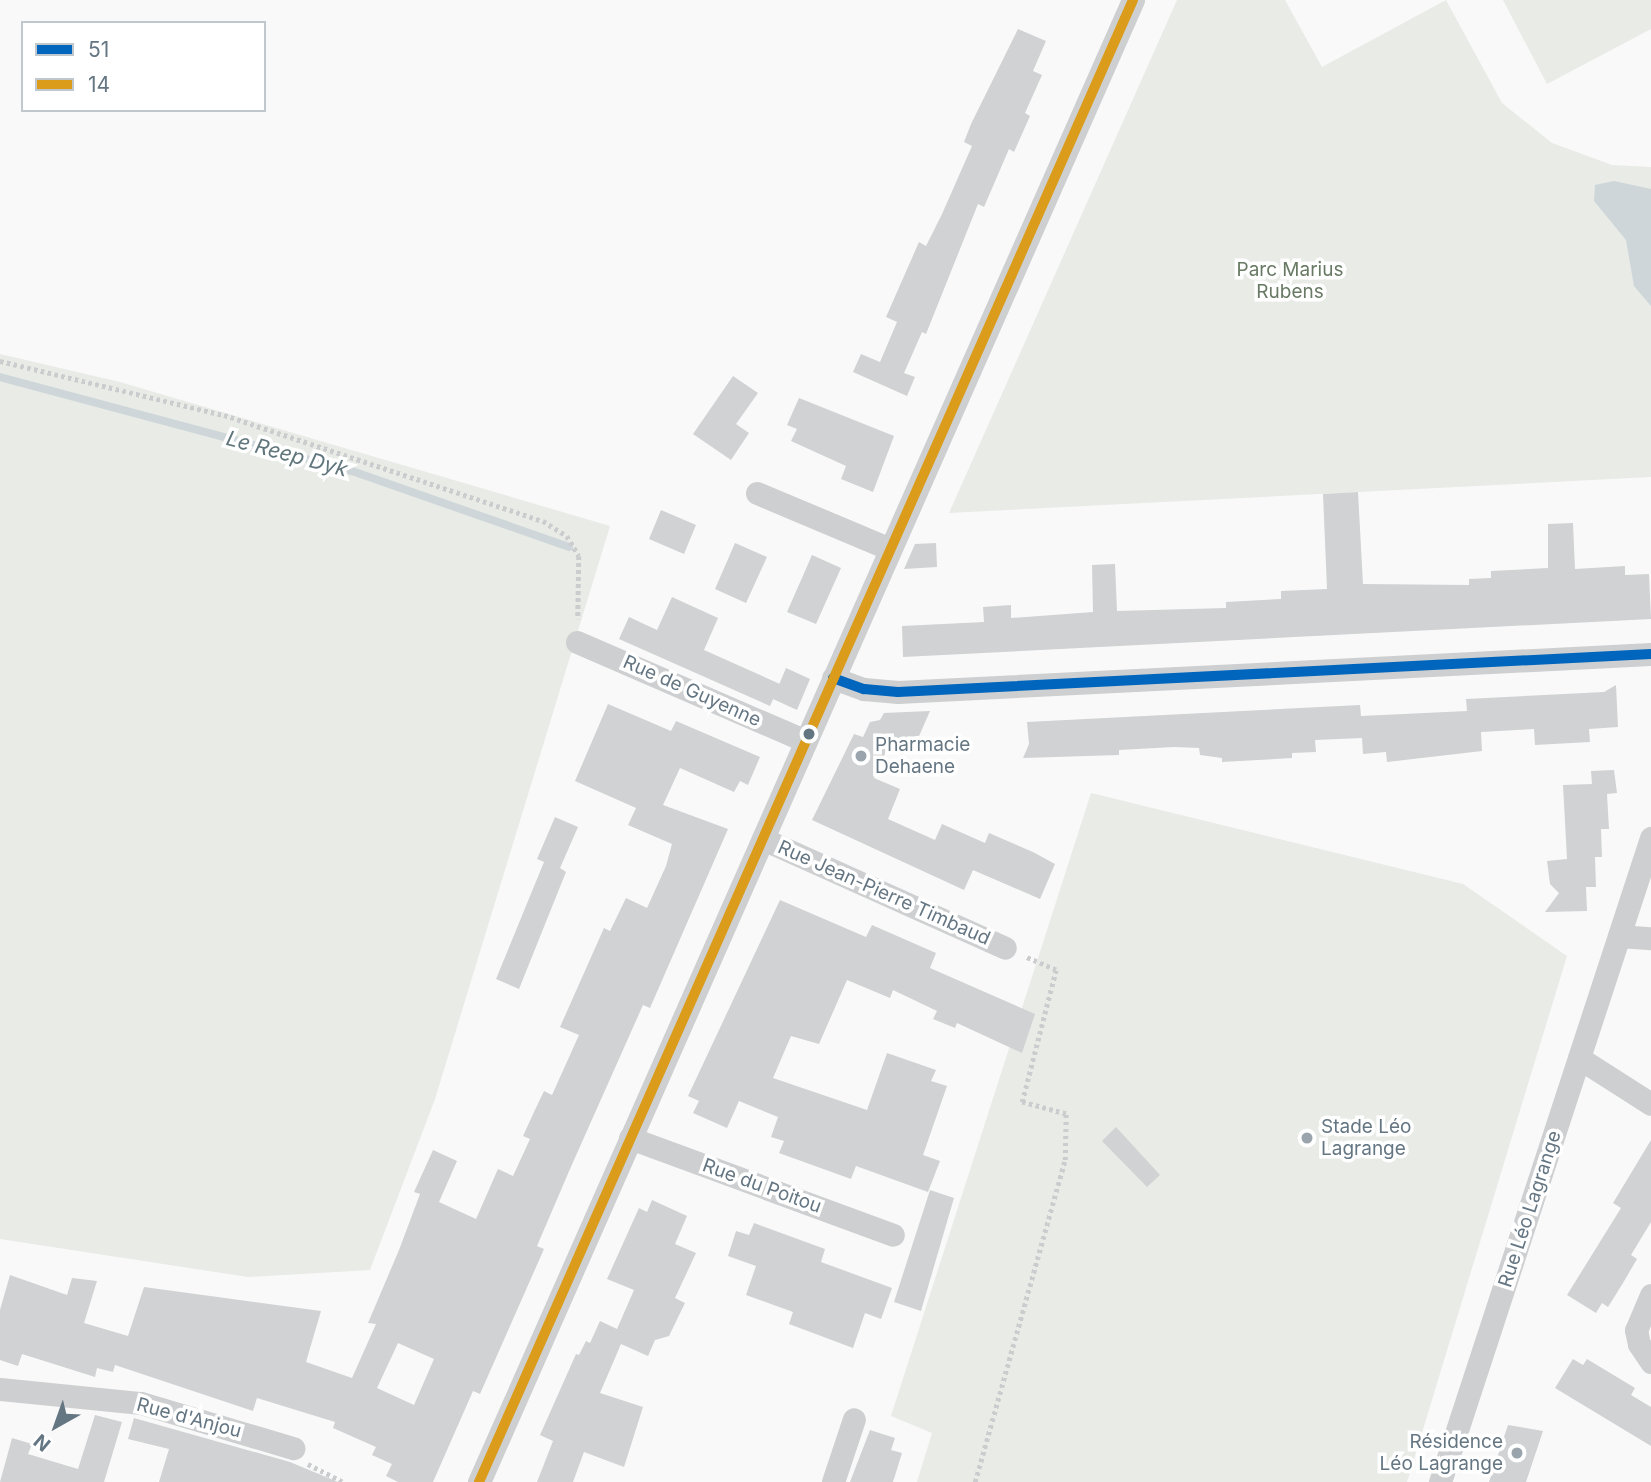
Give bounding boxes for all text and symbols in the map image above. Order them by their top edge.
legend [21,21,266,112]
text: 51 [88,37,109,62]
text: 14 [88,72,110,97]
park label: Parc Marius Rubens [1237,259,1343,303]
water label: Le Reep Dyk [224,426,350,482]
street label: Rue de Guyenne [620,650,764,732]
unlabelled marker [802,727,816,741]
place label: Pharmacie Dehaene [875,734,970,778]
marker: Pharmacie Dehaene [853,748,869,764]
street label: Rue Jean-Pierre Timbaud [774,836,994,950]
place label: Stade Léo Lagrange [1321,1116,1411,1160]
street label: Rue Léo Lagrange [1494,1128,1566,1290]
marker: Stade Léo Lagrange [1299,1130,1315,1146]
street label: Rue du Poitou [699,1154,825,1218]
north arrow [21,1391,91,1461]
street label: Rue d'Anjou [134,1393,244,1443]
text: N [29,1429,55,1456]
place label: Résidence Léo Lagrange [1380,1431,1503,1475]
marker: Résidence Léo Lagrange [1509,1445,1525,1461]

